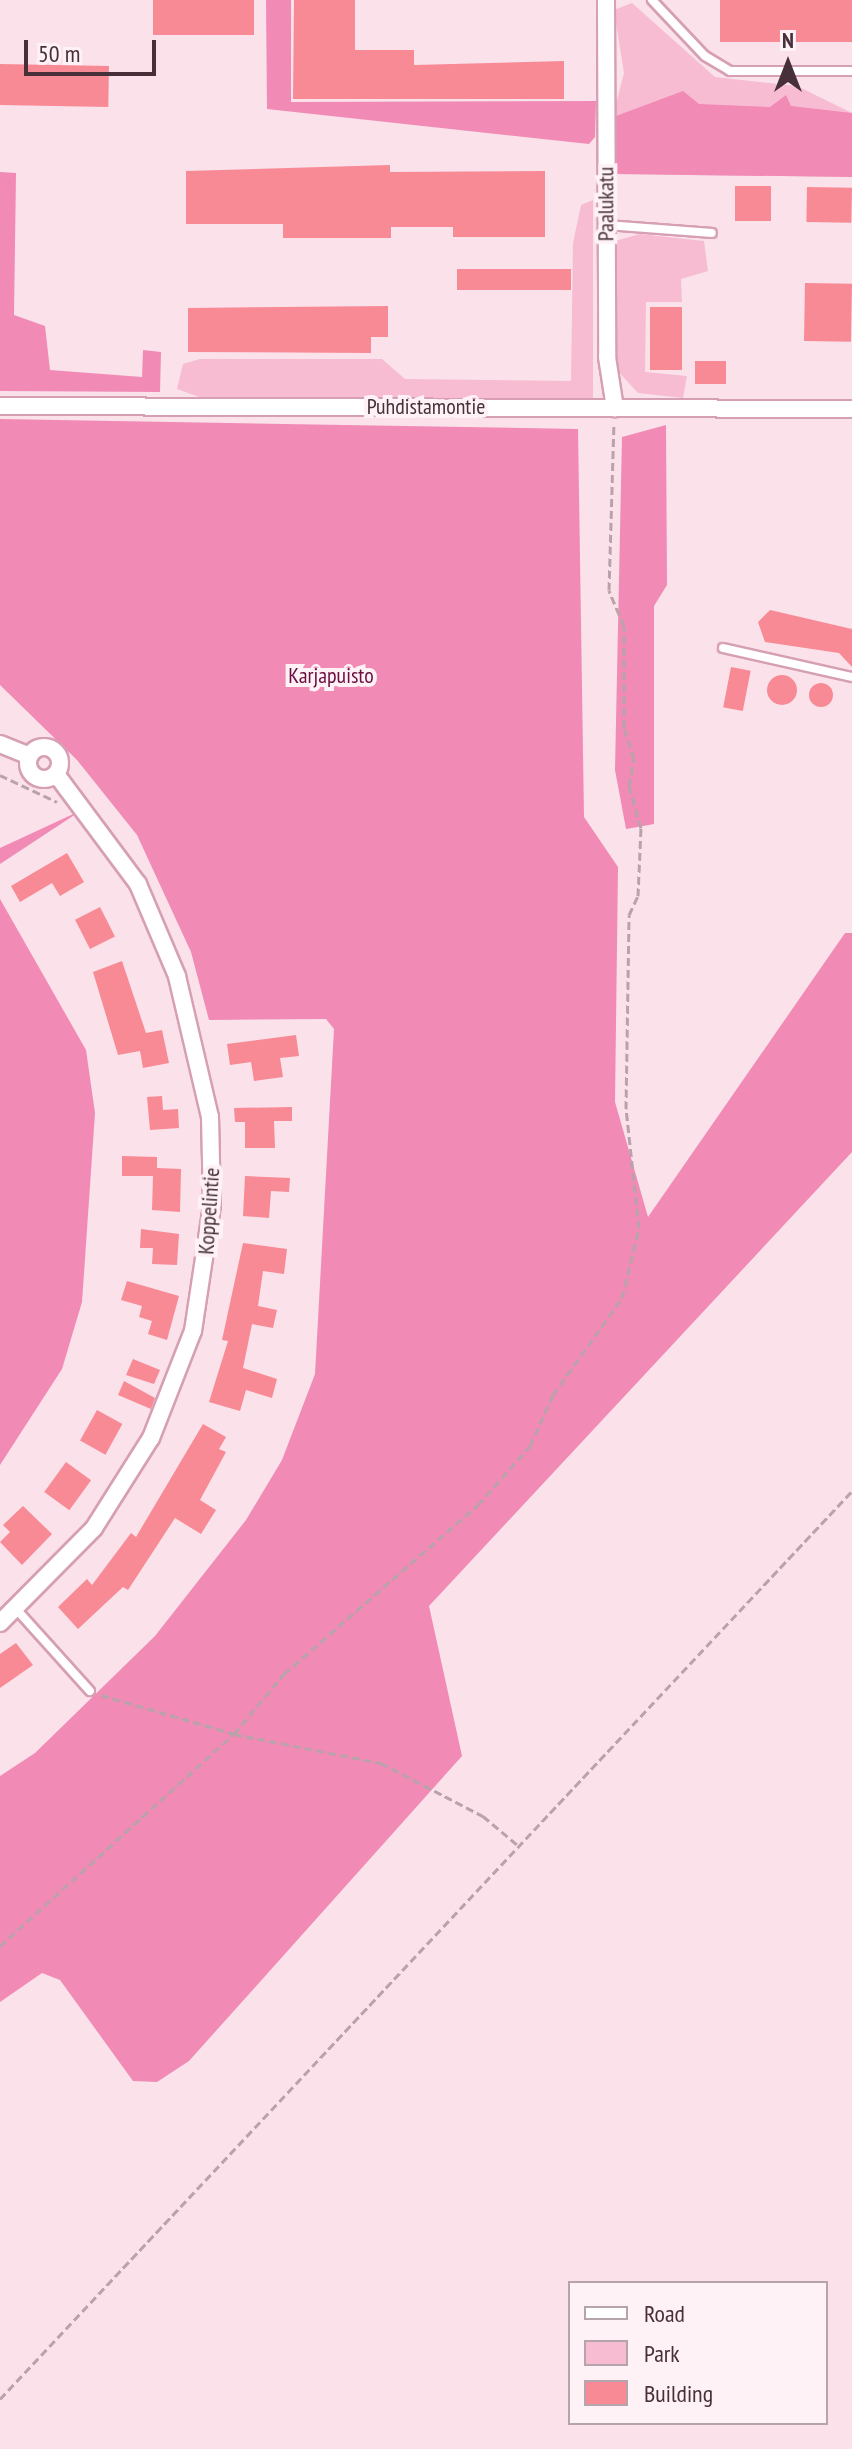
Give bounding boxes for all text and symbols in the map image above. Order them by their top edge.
scale bar [28,24,160,74]
north arrow [748,24,828,104]
text: N [782,26,794,54]
text: 50 m [38,38,80,69]
street label: Paalukatu [593,167,619,241]
street label: Puhdistamontie [367,394,485,420]
park label: Karjapuisto [288,663,374,689]
street label: Koppelintie [193,1167,225,1255]
legend [568,2281,828,2425]
text: Road [644,2298,685,2329]
text: Park [644,2338,680,2369]
text: Building [644,2378,713,2409]

